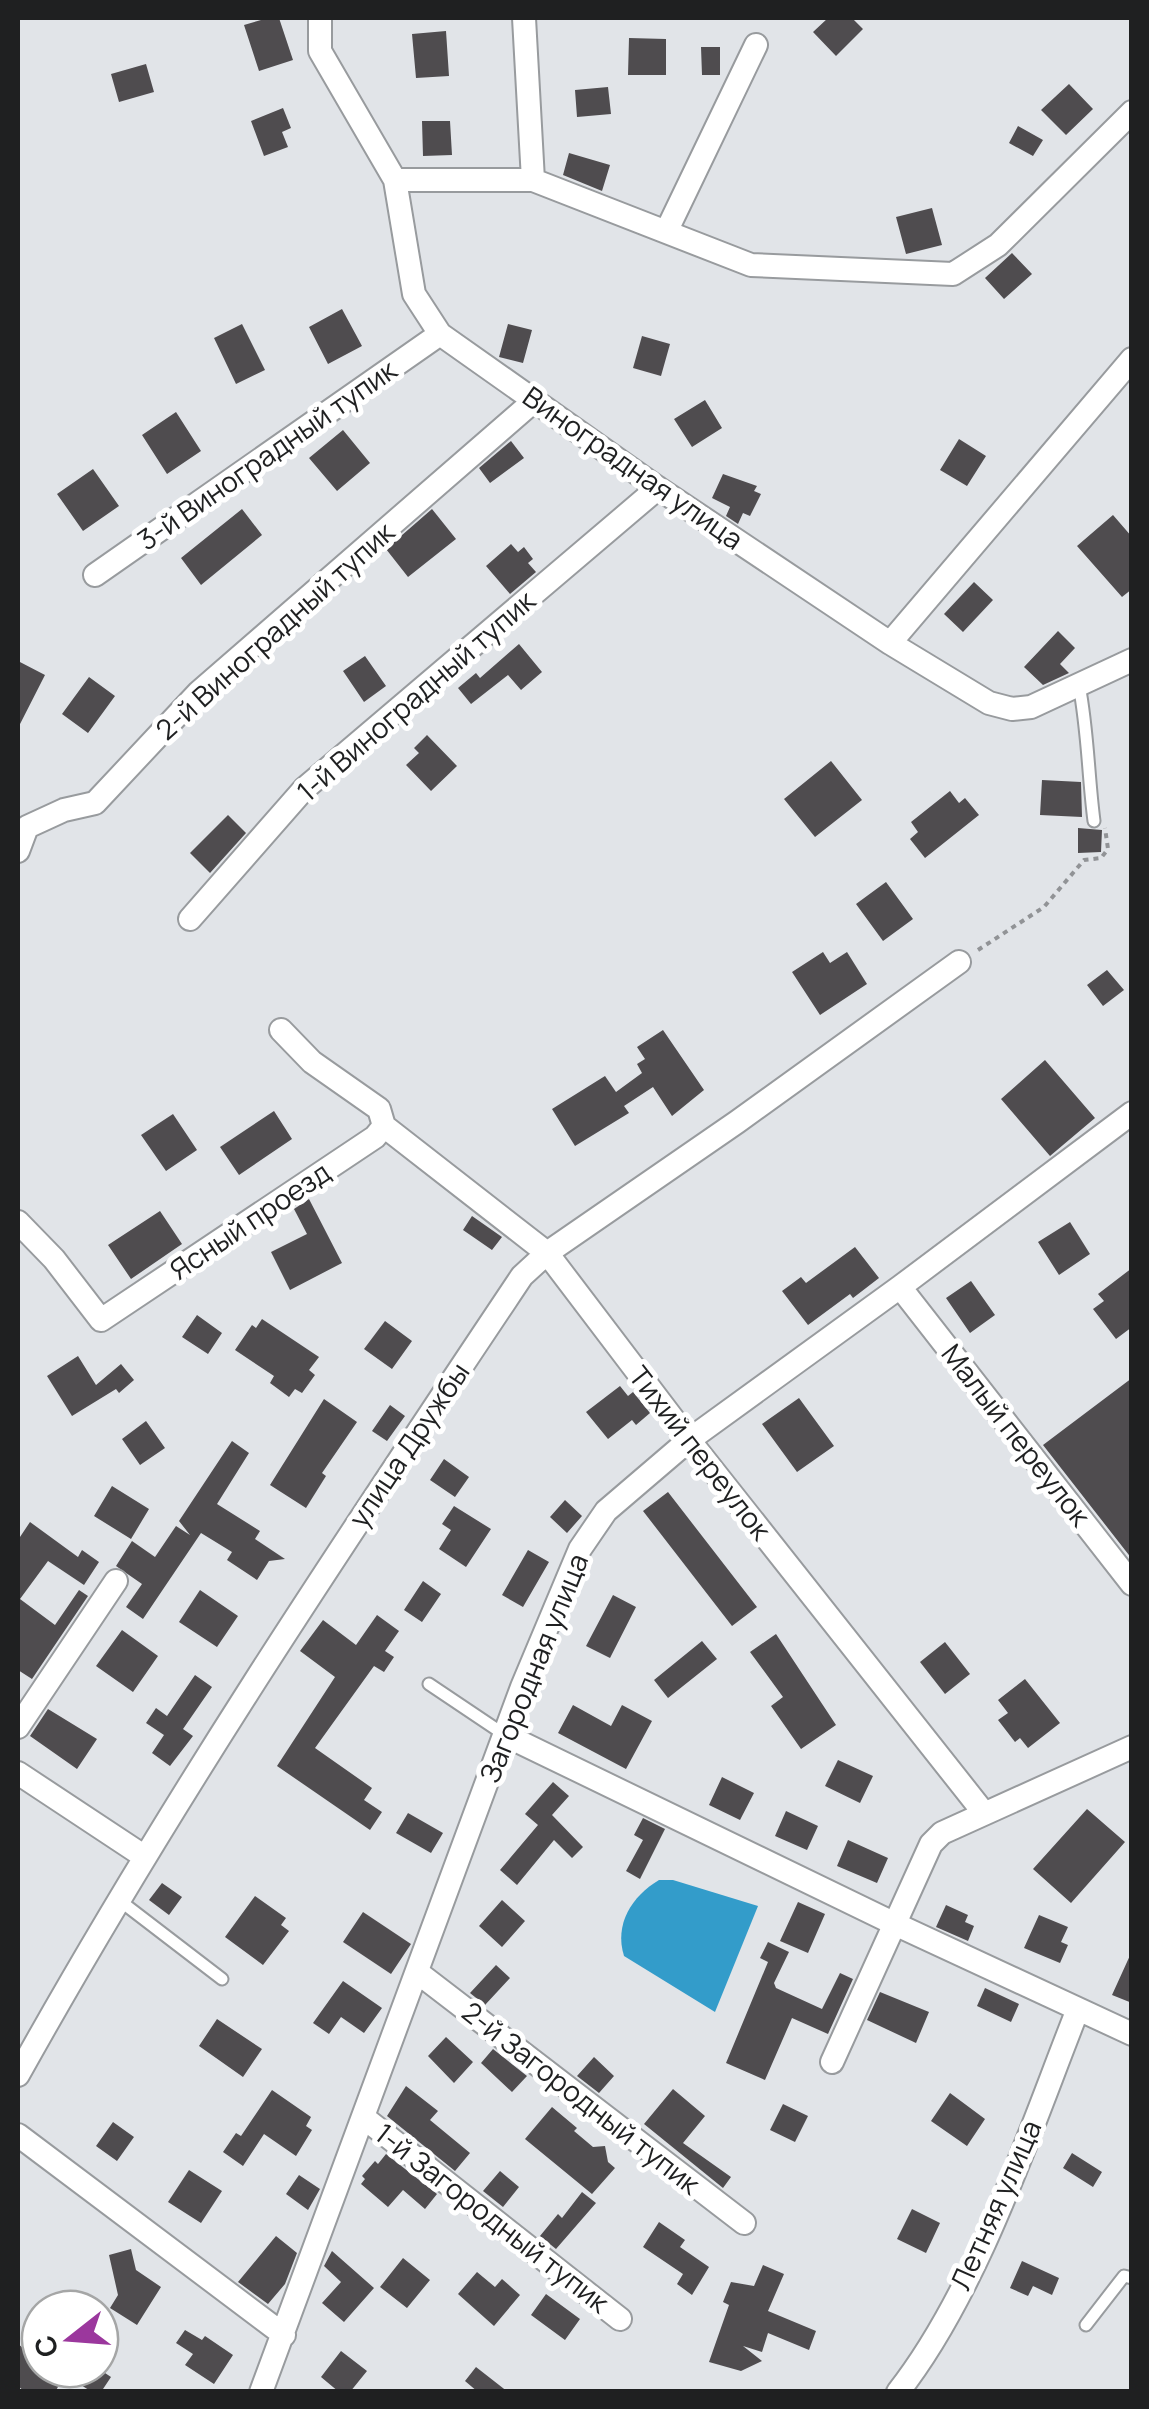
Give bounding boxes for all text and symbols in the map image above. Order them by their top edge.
street label: 3-й Виноградный тупик [129,350,404,558]
street label: Виноградная улица [516,377,751,557]
street label: 2-й Виноградный тупик [147,512,403,748]
street label: 1-й Виноградный тупик [288,581,543,809]
street label: Ясный проезд [162,1152,337,1288]
street label: Малый переулок [934,1336,1101,1534]
street label: улица Дружбы [339,1355,477,1534]
street label: Тихий переулок [621,1358,781,1548]
street label: Загородная улица [470,1548,596,1788]
street label: 2-й Загородный тупик [455,1992,709,2203]
street label: 1-й Загородный тупик [368,2114,618,2321]
street label: Летняя улица [941,2114,1049,2296]
north arrow [20,2289,120,2389]
text: С [24,2331,66,2362]

